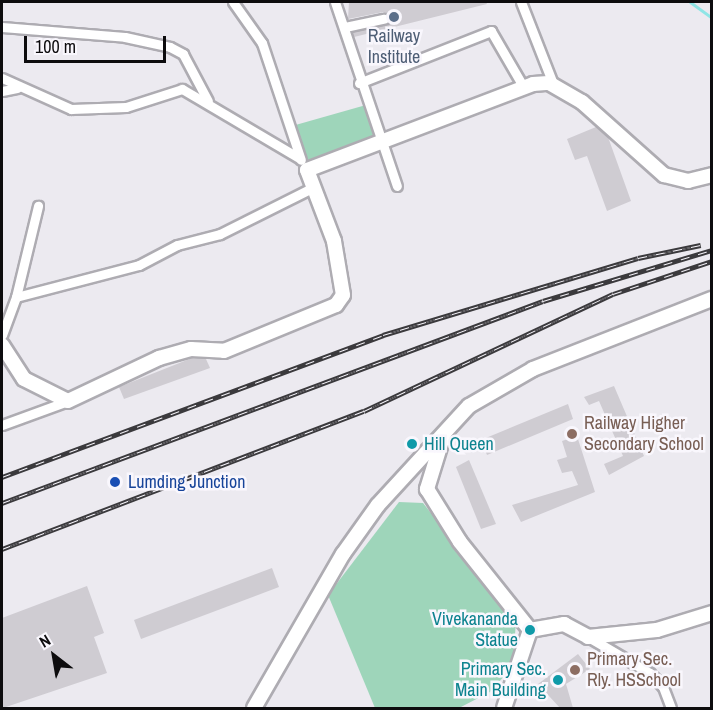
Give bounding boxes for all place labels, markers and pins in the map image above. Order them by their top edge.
marker: Railway Institute [387,10,401,24]
place label: Railway Institute [368,26,420,68]
place label: Railway Higher Secondary School [584,413,704,456]
marker: Railway Higher Secondary School [565,427,579,441]
place label: Hill Queen [424,433,494,455]
marker: Hill Queen [405,437,419,451]
place label: Lumding Junction [128,471,245,493]
marker: Lumding Junction [106,473,124,491]
place label: Vivekananda Statue [432,609,518,652]
marker: Vivekananda Statue [523,623,537,637]
place label: Primary Sec. Rly. HSSchool [587,649,681,692]
place label: Primary Sec. Main Building [455,659,546,702]
marker: Primary Sec. Rly. HSSchool [568,663,582,677]
marker: Primary Sec. Main Building [551,673,565,687]

